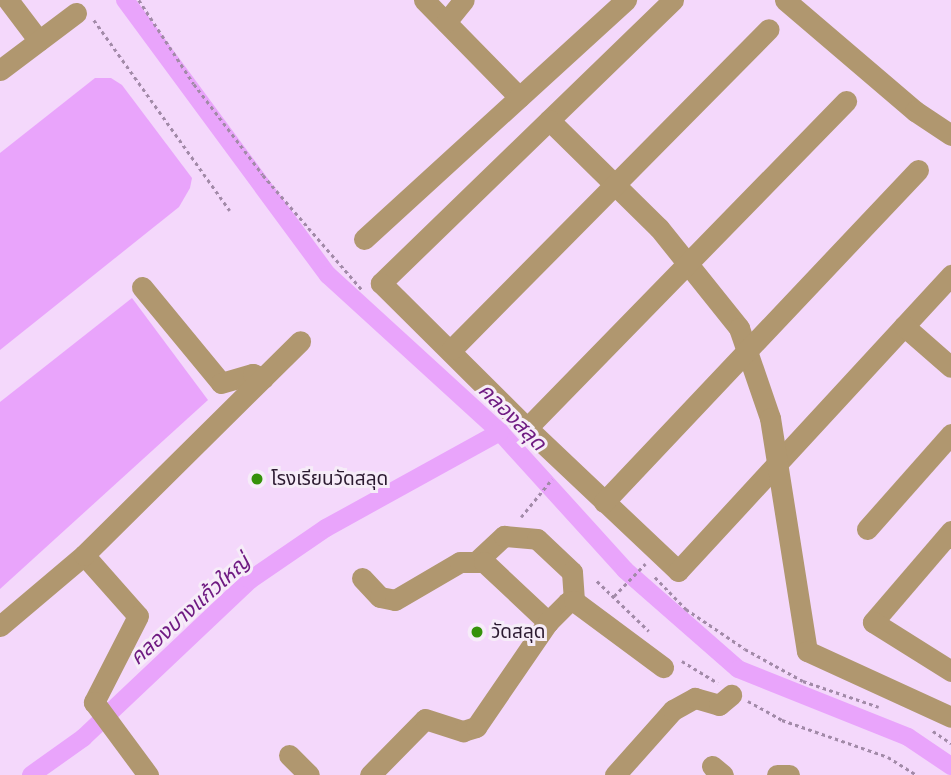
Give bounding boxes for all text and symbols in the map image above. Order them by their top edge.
water label: คลองสลุด [474,377,552,455]
place label: โรงเรียนวัดสลุด [271,468,388,490]
marker: โรงเรียนวัดสลุด [249,471,265,487]
water label: คลองบางแก้วใหญ่ [124,548,254,670]
place label: วัดสลุด [491,621,545,643]
marker: วัดสลุด [469,624,485,640]

